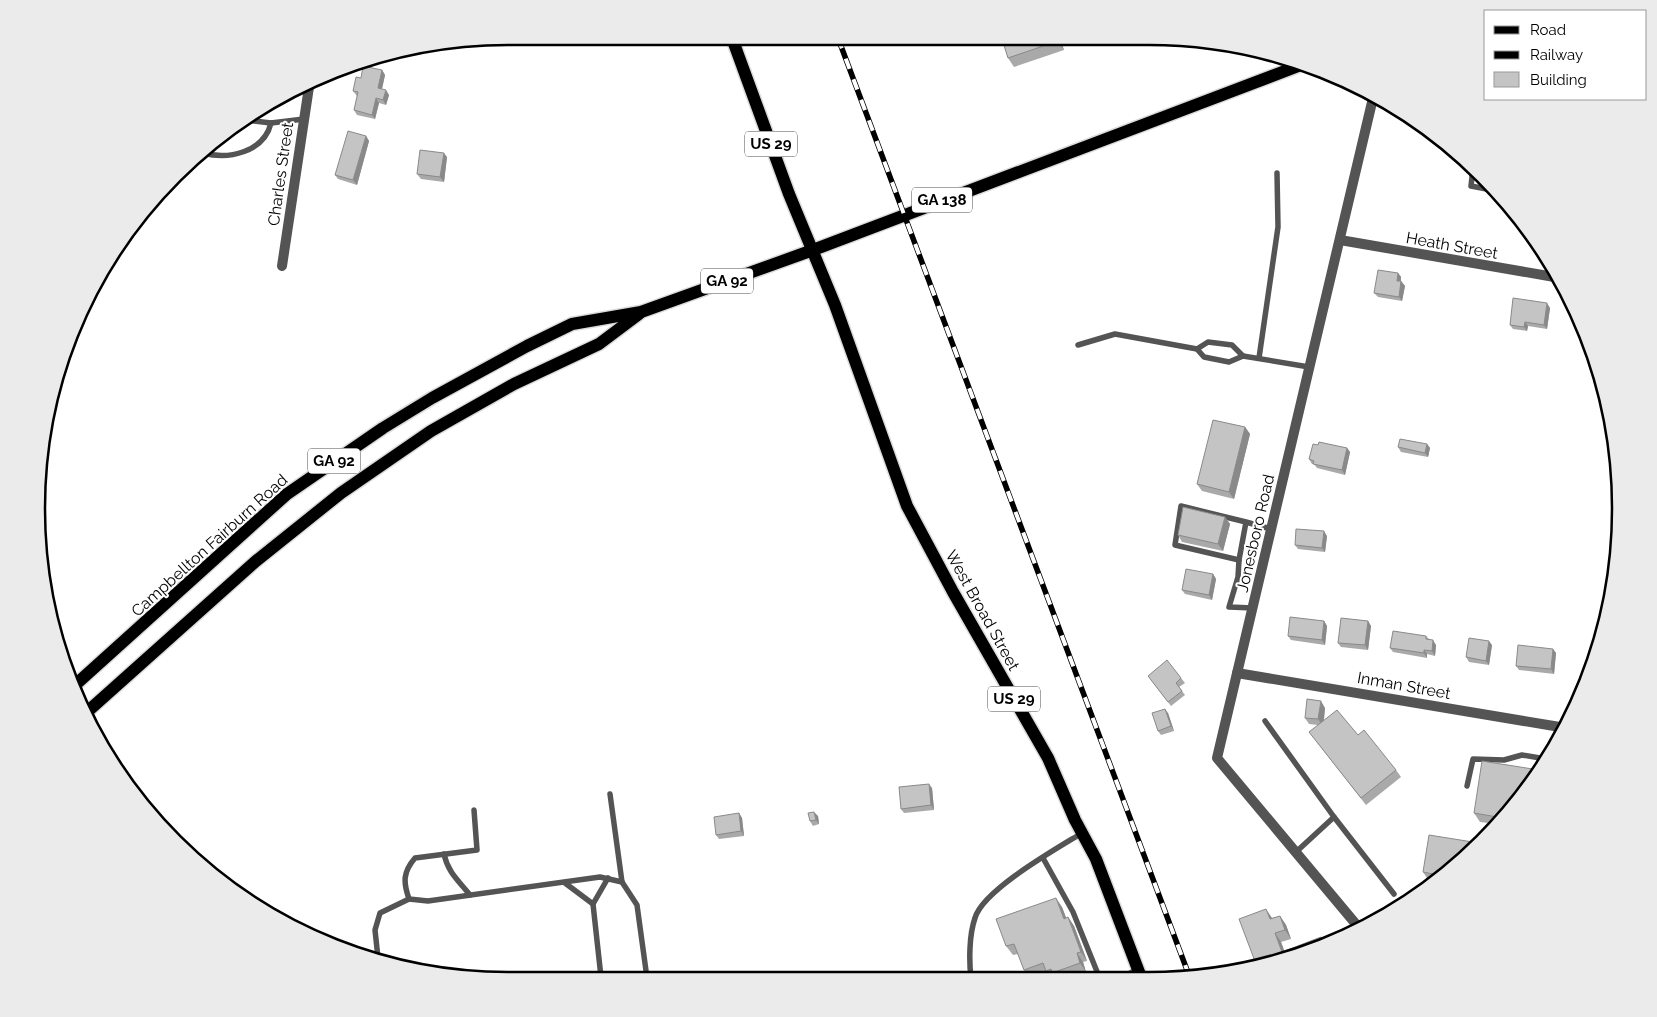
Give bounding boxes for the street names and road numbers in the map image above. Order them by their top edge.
street label: Charles Street [264,120,297,227]
road number: US 29 [745,132,797,156]
road number: GA 138 [912,188,972,212]
street label: Heath Street [1405,228,1500,263]
road number: GA 92 [701,268,753,294]
road number: GA 92 [308,448,360,474]
street label: Campbellton Fairburn Road [127,470,291,620]
street label: Jonesboro Road [1233,472,1278,594]
street label: West Broad Street [942,547,1024,674]
street label: Inman Street [1356,668,1453,703]
road number: US 29 [988,686,1040,712]

